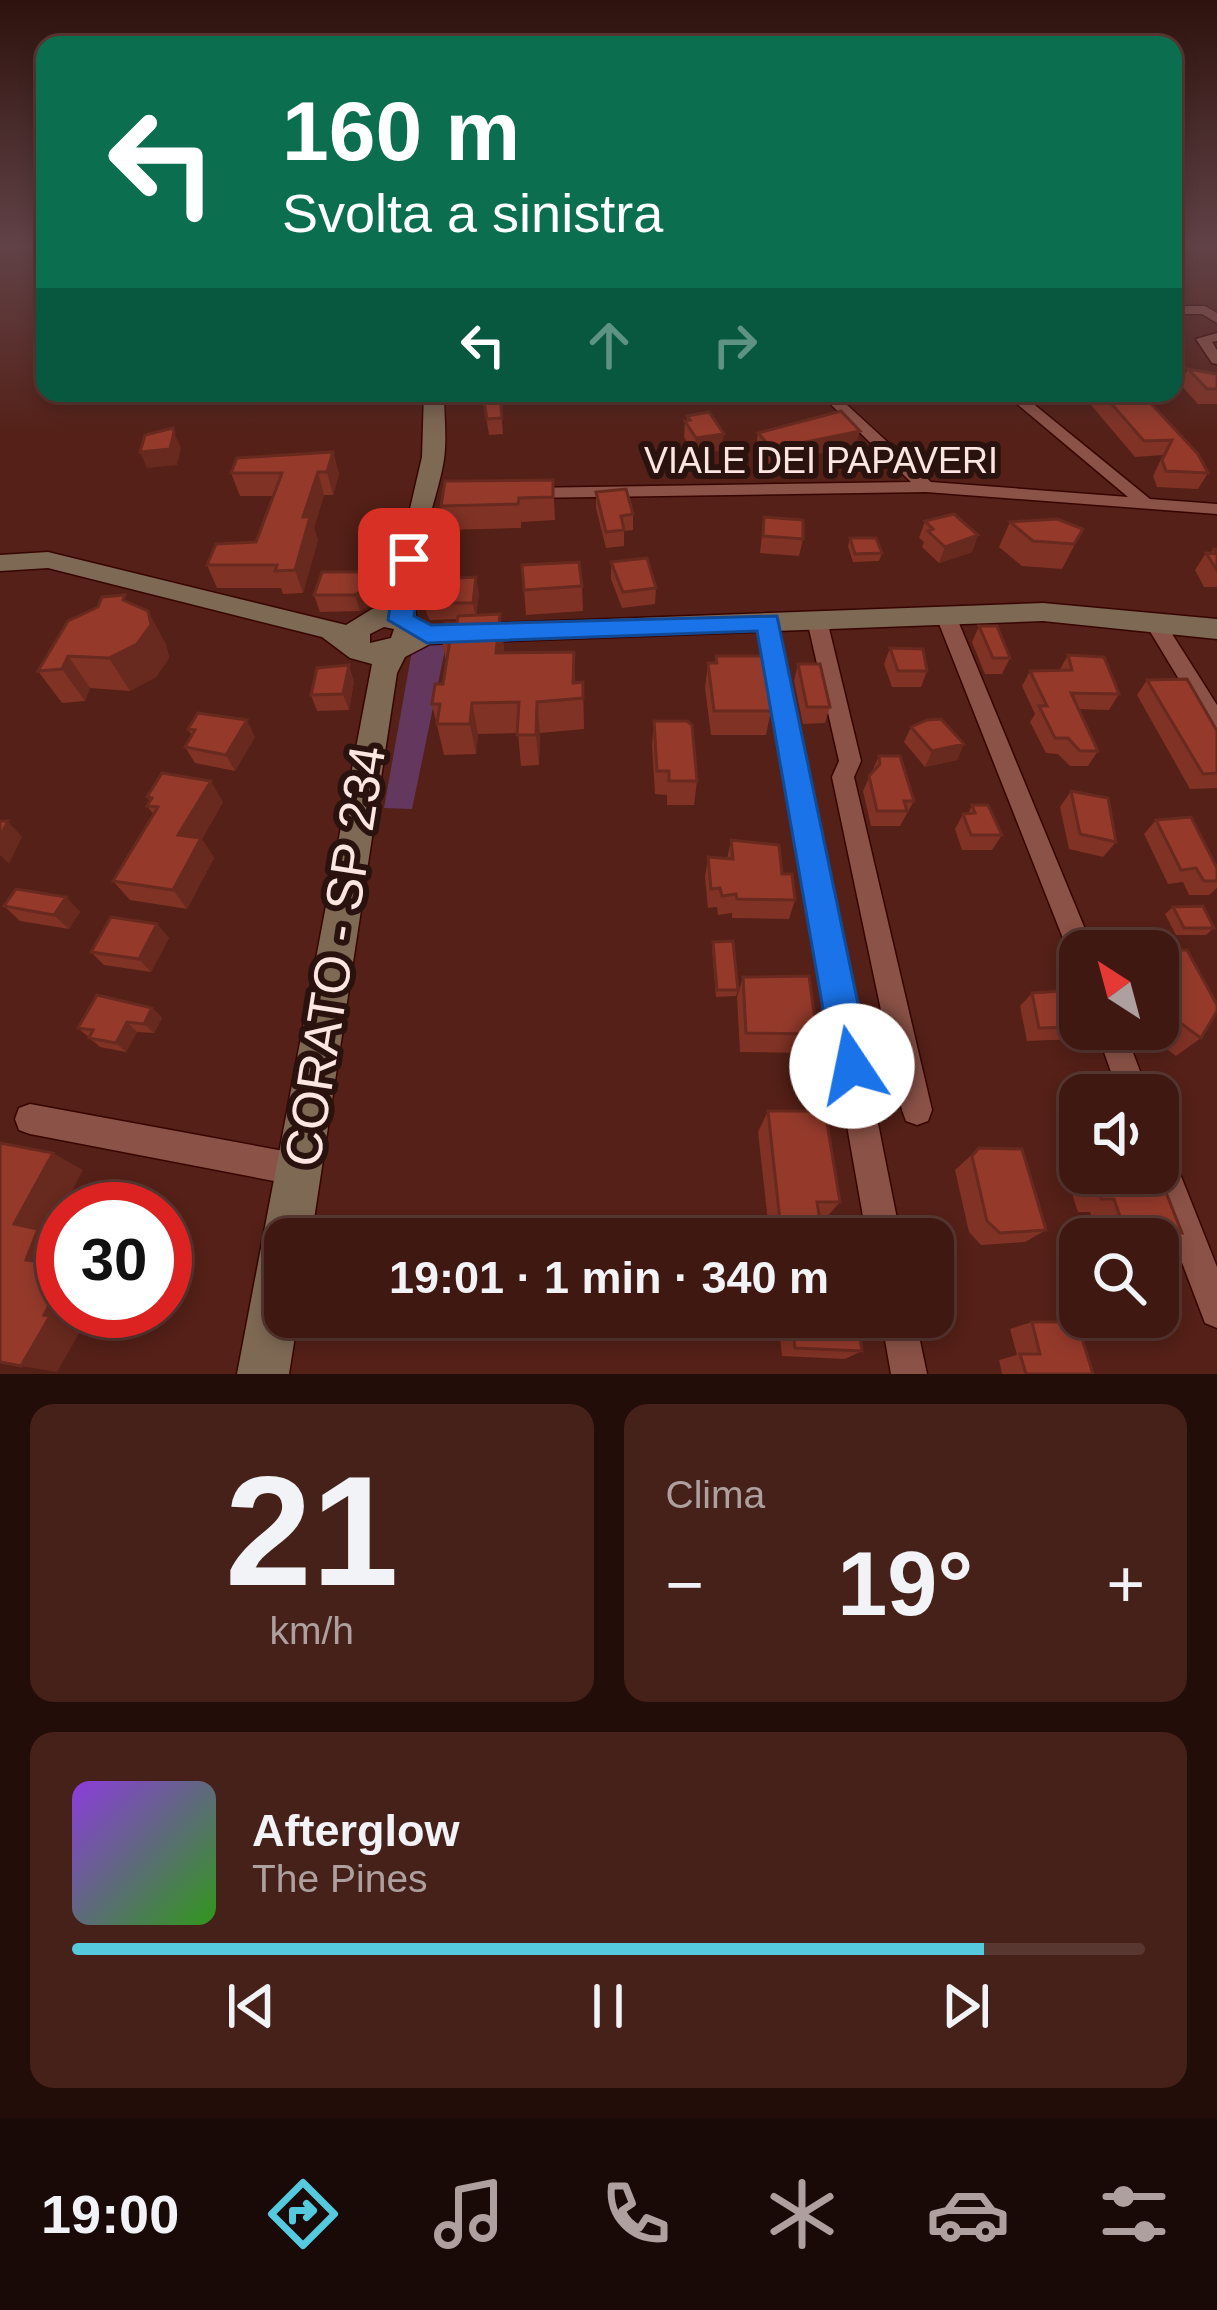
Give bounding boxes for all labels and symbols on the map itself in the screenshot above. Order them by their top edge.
street label: VIALE DEI PAPAVERI [644,440,998,481]
pin [358,508,460,610]
street label: CORATO - SP 234 [274,742,396,1170]
north arrow [1059,930,1179,1050]
position arrow [789,1003,915,1129]
speed limit sign: 30 [36,1182,192,1338]

